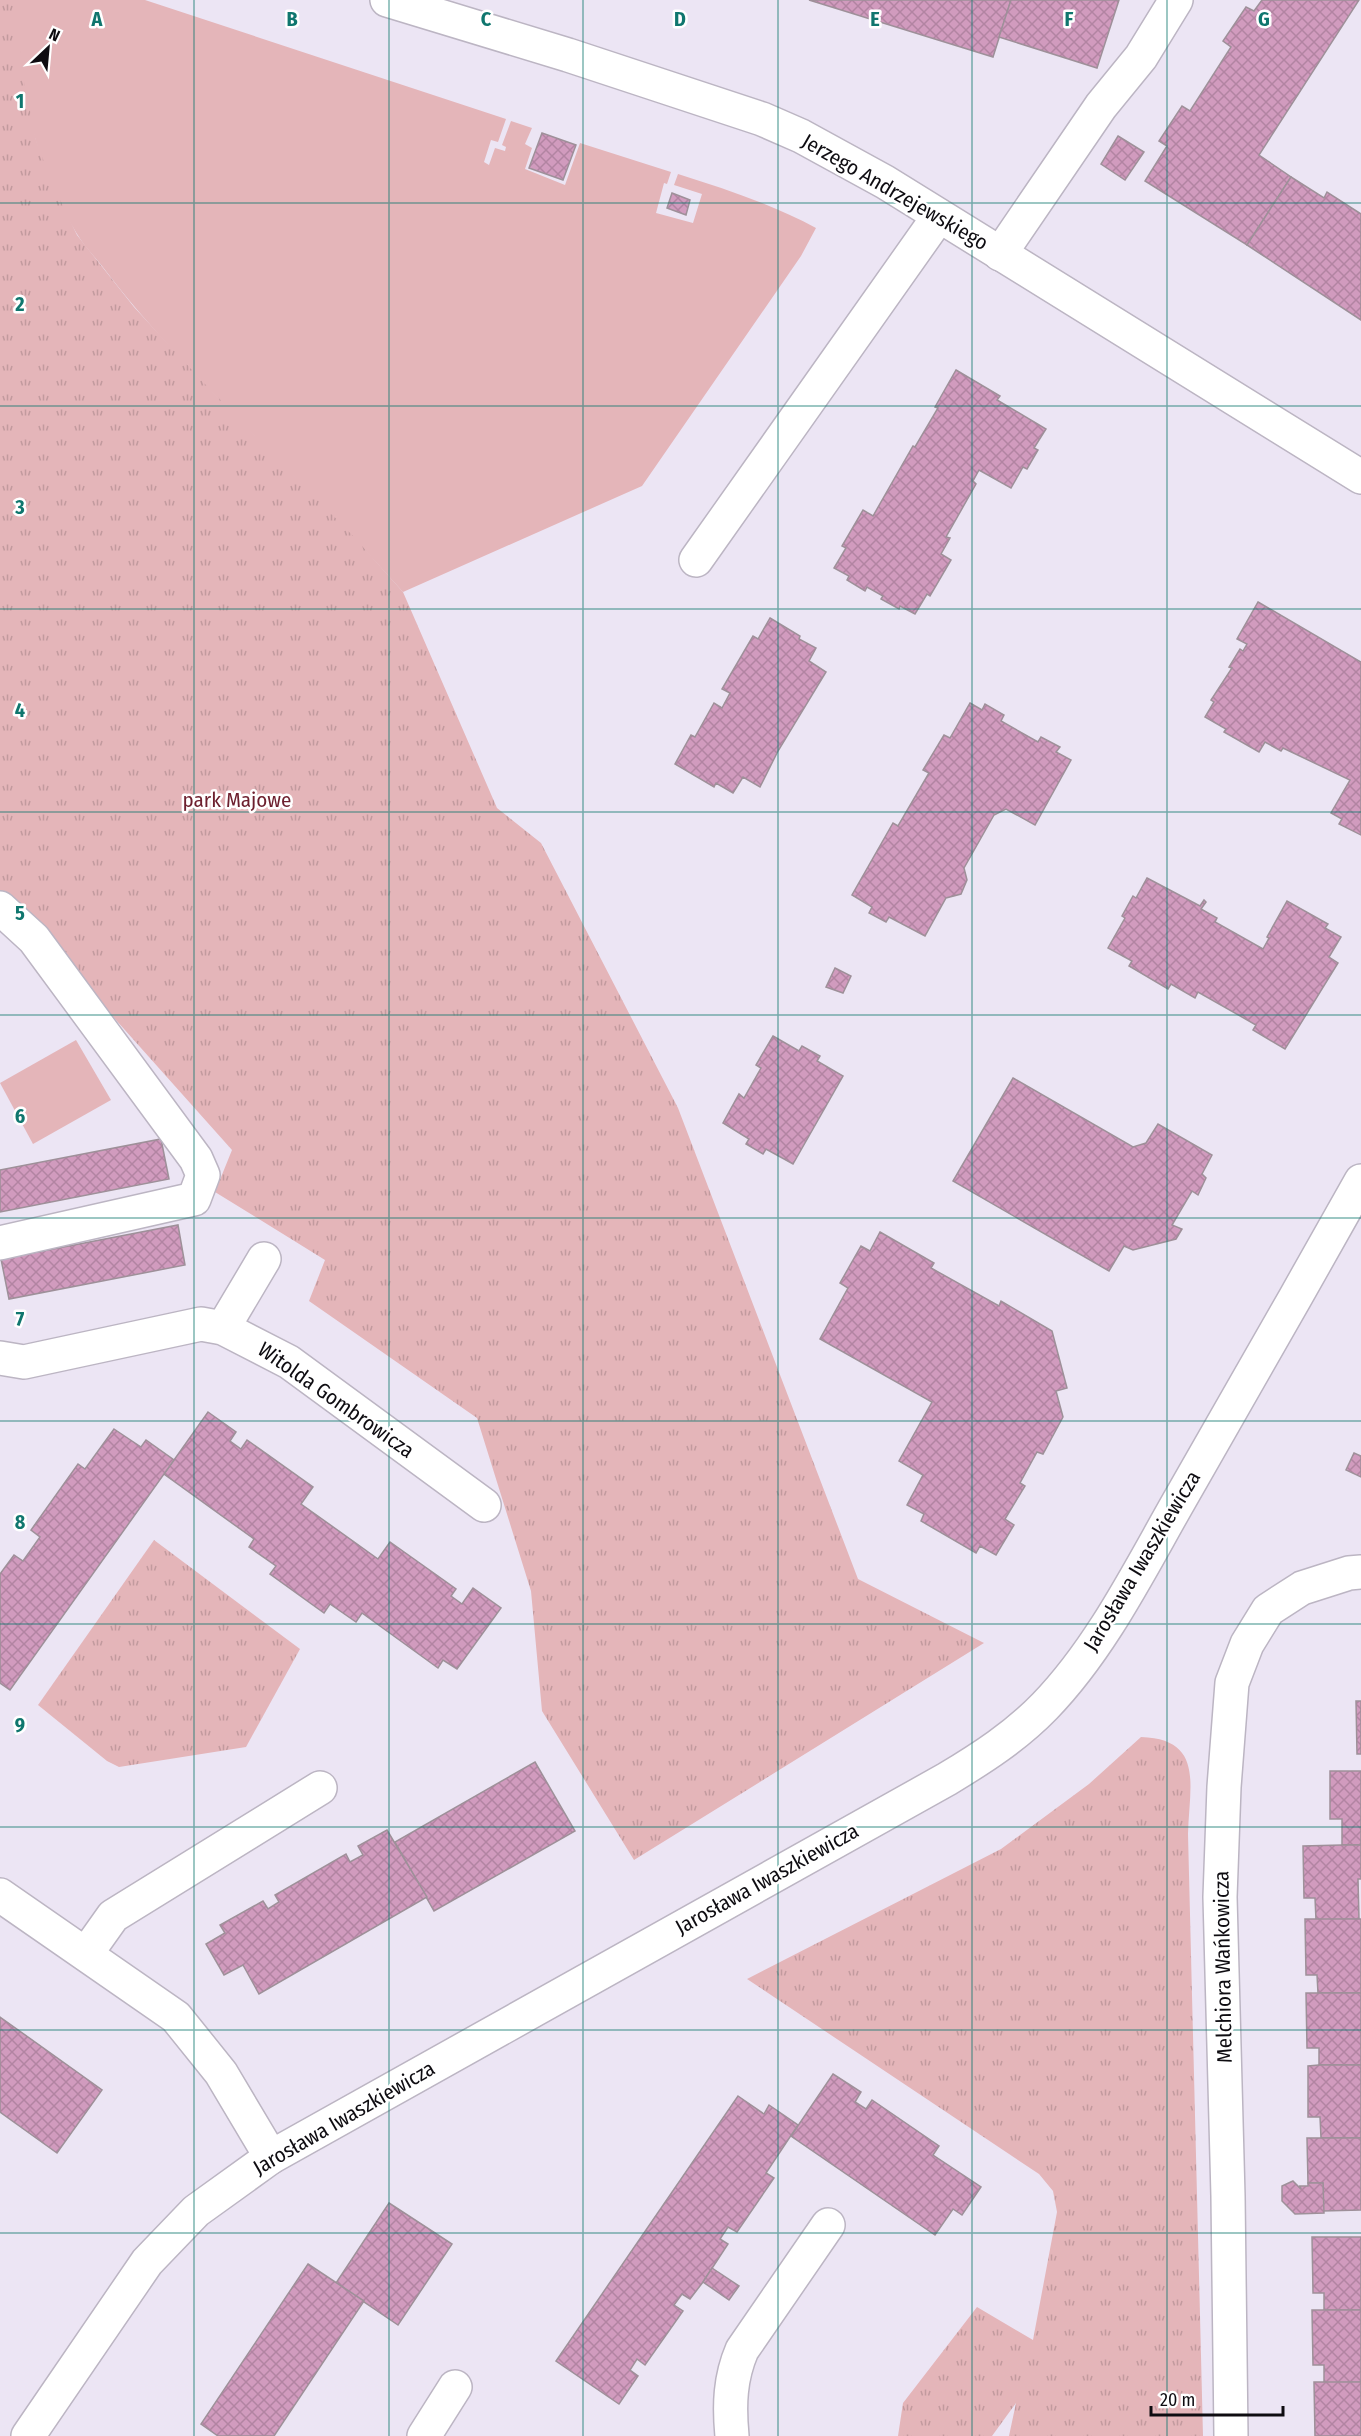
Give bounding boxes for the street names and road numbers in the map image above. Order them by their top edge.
street label: Jerzego Andrzejewskiego [797,128,993,256]
street label: Witolda Gombrowicza [253,1336,419,1464]
street label: Jarosława Iwaszkiewicza [1078,1466,1206,1656]
street label: Jarosława Iwaszkiewicza [671,1818,863,1940]
street label: Melchiora Wańkowicza [1208,1871,1238,2063]
street label: Jarosława Iwaszkiewicza [248,2055,440,2181]

